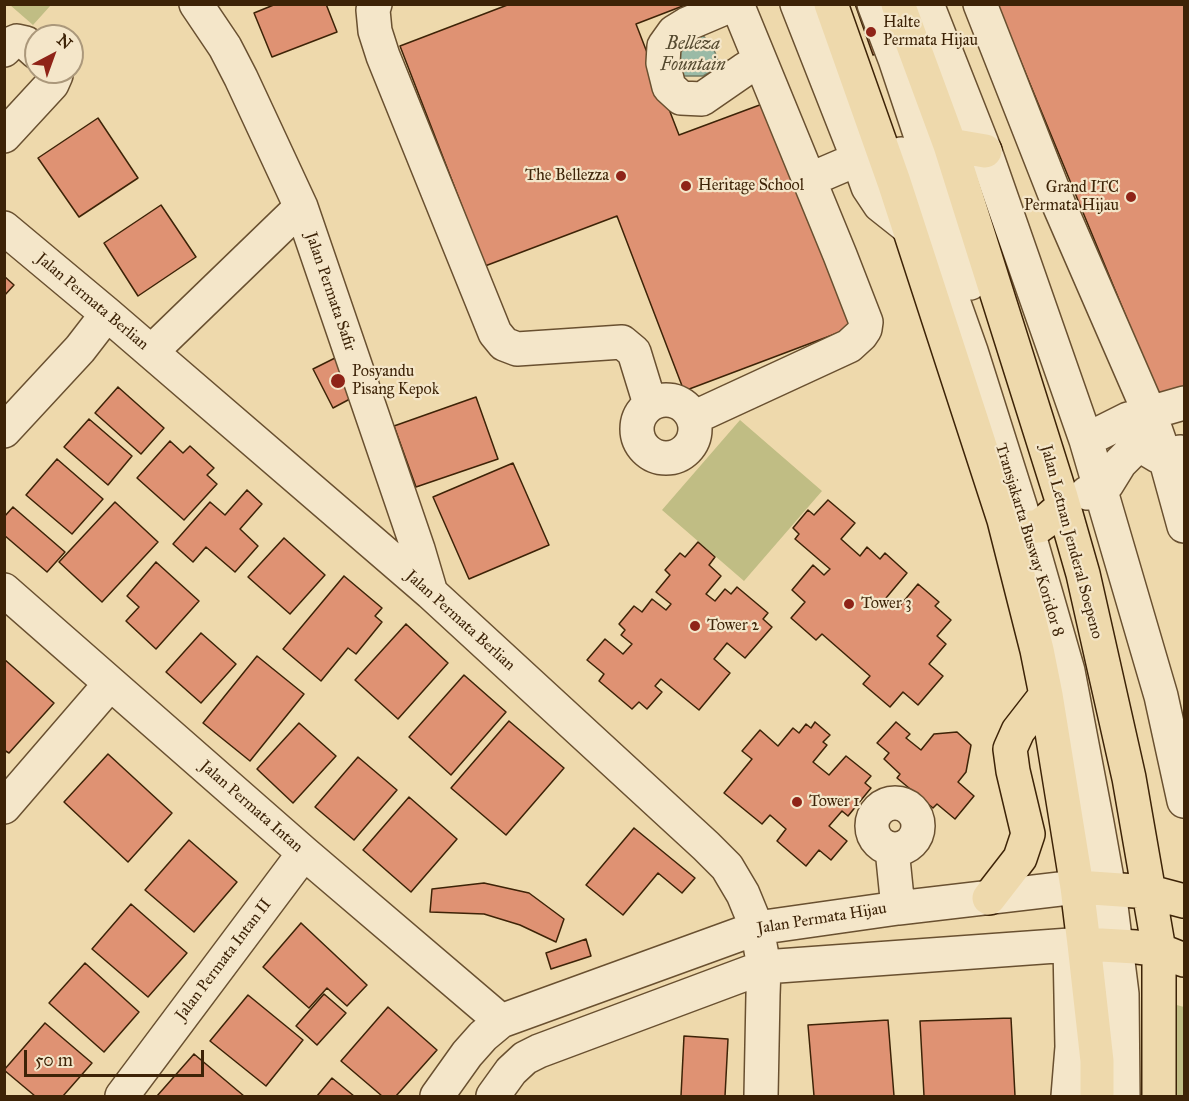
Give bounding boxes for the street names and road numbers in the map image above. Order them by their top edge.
street label: Jalan Permata Safir [301,230,359,354]
street label: Jalan Permata Berlian [32,249,152,355]
street label: Transjakarta Busway Koridor 8 [990,441,1068,639]
street label: Jalan Letnan Jenderal Soepeno [1036,443,1106,641]
street label: Jalan Permata Berlian [401,567,519,675]
street label: Jalan Permata Intan [196,757,306,857]
street label: Jalan Permata Intan II [172,895,276,1025]
street label: Jalan Permata Hijau [756,899,888,939]

